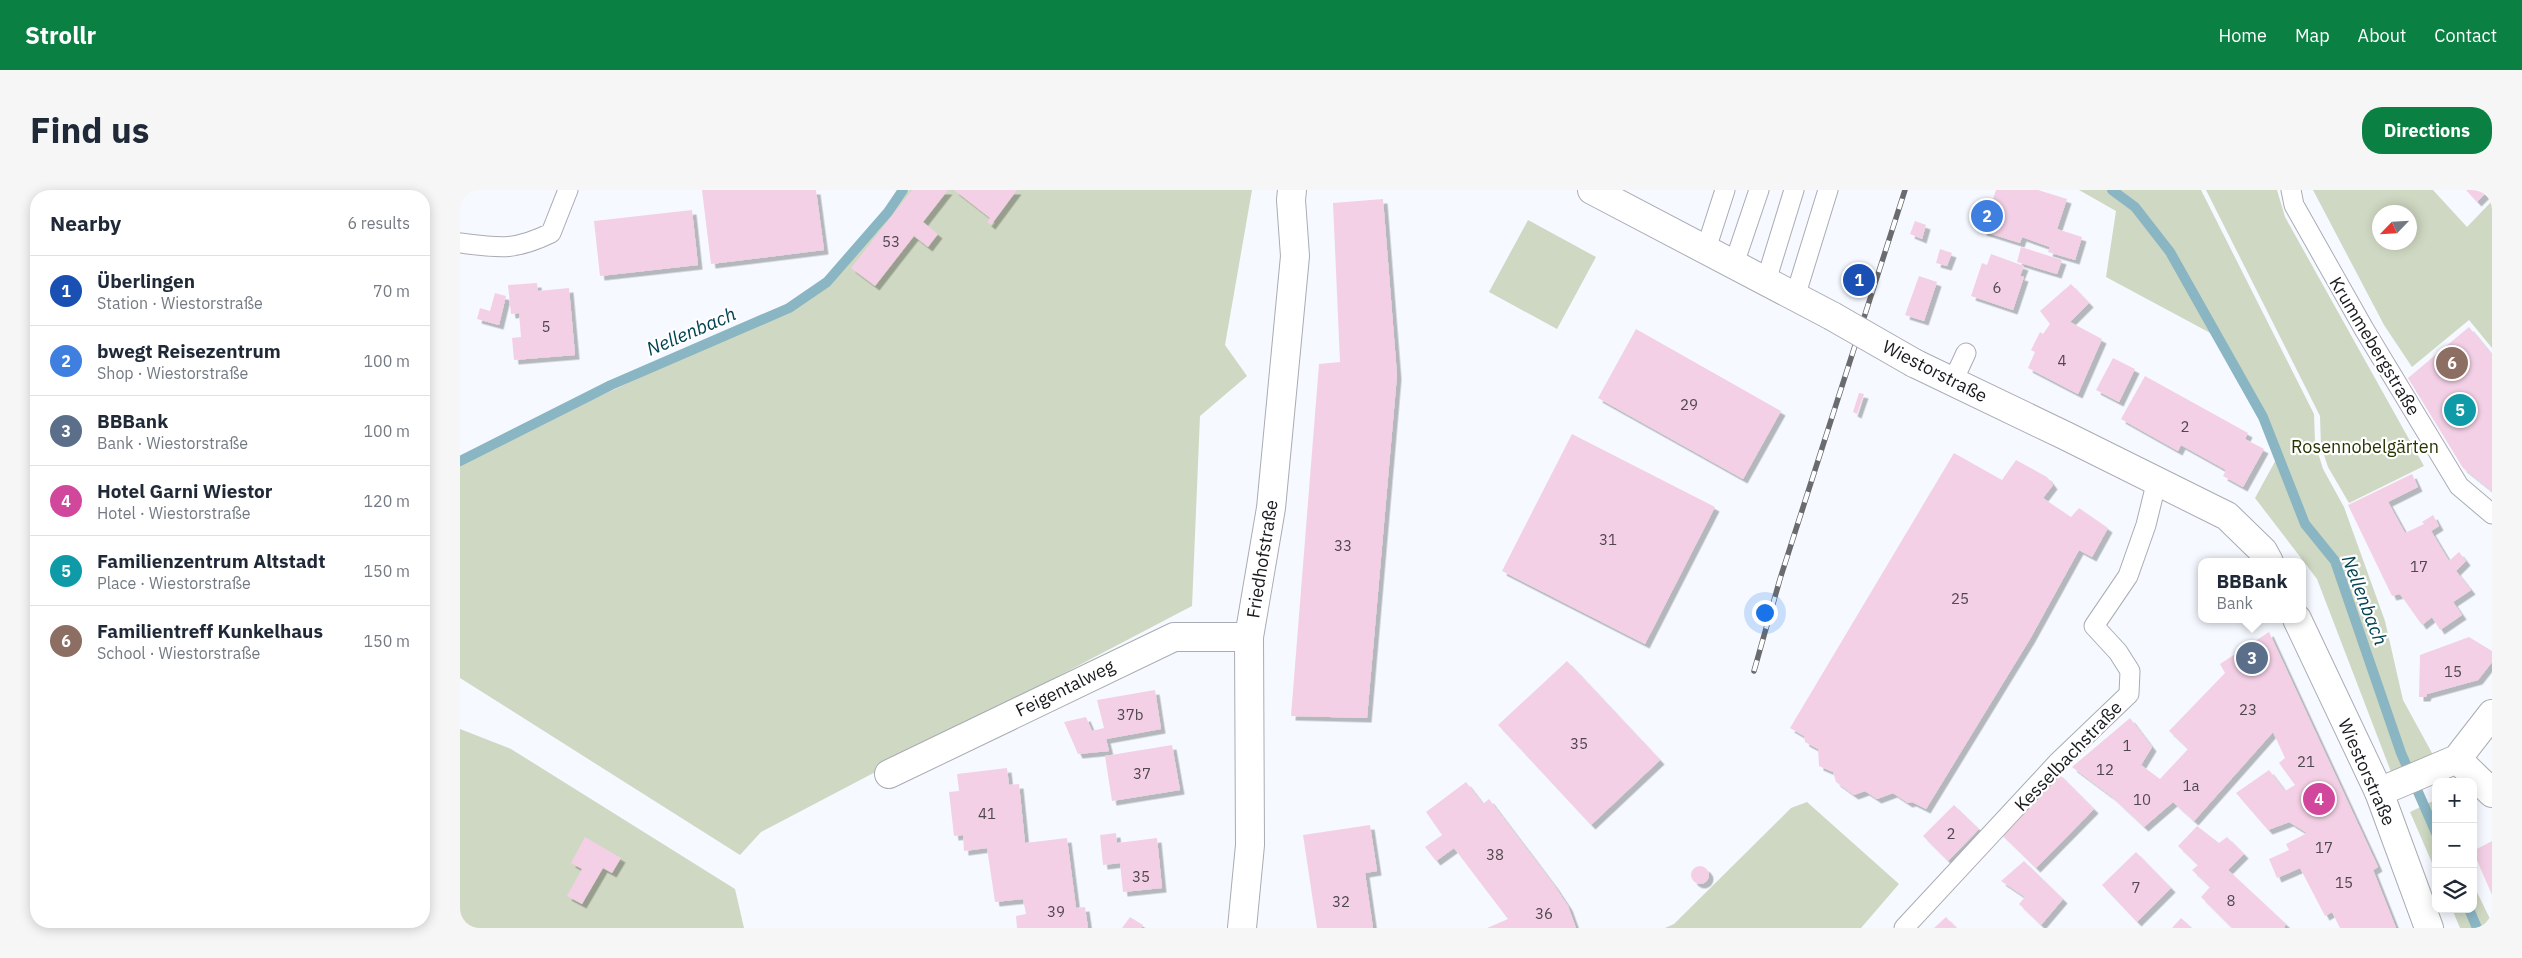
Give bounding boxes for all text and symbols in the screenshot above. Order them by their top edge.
text: Strollr [25,19,96,51]
text: Home [2219,24,2267,47]
text: Map [2295,24,2330,47]
text: About [2358,24,2406,47]
text: Contact [2434,24,2497,47]
text: Find us [30,107,149,153]
button: Directions [2362,107,2492,154]
pin: 2 [1971,197,2003,235]
north arrow [2372,205,2417,250]
text: Nearby [50,209,121,237]
text: 6 results [347,213,410,233]
house number: 53 [882,232,900,251]
pin: 1 [1843,261,1875,299]
text: Überlingen [97,269,195,293]
street label: Krummebergstraße [2324,272,2426,420]
house number: 6 [1992,278,2002,297]
text: 1 [61,281,71,301]
text: 70 m [373,281,410,301]
text: Station · Wiestorstraße [97,293,263,313]
water label: Nellenbach [643,301,739,361]
house number: 5 [541,317,551,336]
street label: Wiestorstraße [1879,335,1991,407]
text: bwegt Reisezentrum [97,339,281,363]
pin: 6 [2436,344,2468,382]
text: 2 [61,351,71,371]
text: 100 m [363,351,410,371]
house number: 4 [2057,351,2067,370]
text: Shop · Wiestorstraße [97,363,248,383]
pin: 5 [2444,391,2476,429]
house number: 29 [1680,395,1698,414]
text: BBBank [97,409,168,433]
house number: 2 [2180,417,2190,436]
text: 3 [61,421,71,441]
text: 100 m [363,421,410,441]
text: Bank · Wiestorstraße [97,433,248,453]
park label: Rosennobelgärten [2291,435,2439,458]
text: Hotel Garni Wiestor [97,479,273,503]
text: 4 [61,491,71,511]
text: 120 m [363,491,410,511]
street label: Friedhofstraße [1241,498,1283,620]
text: Hotel · Wiestorstraße [97,503,251,523]
house number: 31 [1599,530,1617,549]
house number: 33 [1334,536,1352,555]
text: Familienzentrum Altstadt [97,549,325,573]
water label: Nellenbach [2337,551,2393,649]
house number: 17 [2410,557,2428,576]
popup [2198,558,2306,623]
text: 5 [61,561,71,581]
text: 150 m [363,561,410,581]
text: BBBank [2216,569,2288,593]
text: Place · Wiestorstraße [97,573,251,593]
house number: 25 [1951,589,1969,608]
text: Bank [2216,593,2253,613]
your location [1752,600,1778,626]
text: Familientreff Kunkelhaus [97,619,323,643]
text: 6 [61,631,71,651]
text: 150 m [363,631,410,651]
pin: 3 [2236,639,2268,677]
text: School · Wiestorstraße [97,643,260,663]
street label: Feigentalweg [1012,654,1119,722]
house number: 15 [2444,662,2462,681]
street label: Kesselbachstraße [2009,696,2127,816]
house number: 23 [2239,700,2257,719]
house number: 37b [1117,705,1143,724]
street label: Wiestorstraße [2333,715,2401,829]
house number: 35 [1570,734,1588,753]
house number: 1 [2122,736,2132,755]
house number: 21 [2297,752,2315,771]
house number: 12 [2096,760,2114,779]
house number: 37 [1133,764,1151,783]
house number: 1a [2182,776,2200,795]
map controls [2432,778,2477,913]
button: + [2432,778,2477,823]
pin: 4 [2303,780,2335,818]
house number: 10 [2133,790,2151,809]
house number: 41 [978,804,996,823]
button: − [2432,823,2477,868]
house number: 2 [1946,824,1956,843]
house number: 17 [2315,838,2333,857]
house number: 38 [1486,845,1504,864]
house number: 35 [1132,867,1150,886]
button: layers [2432,868,2477,913]
house number: 15 [2335,873,2353,892]
house number: 7 [2131,878,2141,897]
house number: 8 [2226,891,2236,910]
house number: 32 [1332,892,1350,911]
house number: 39 [1047,902,1065,921]
house number: 36 [1535,904,1553,923]

